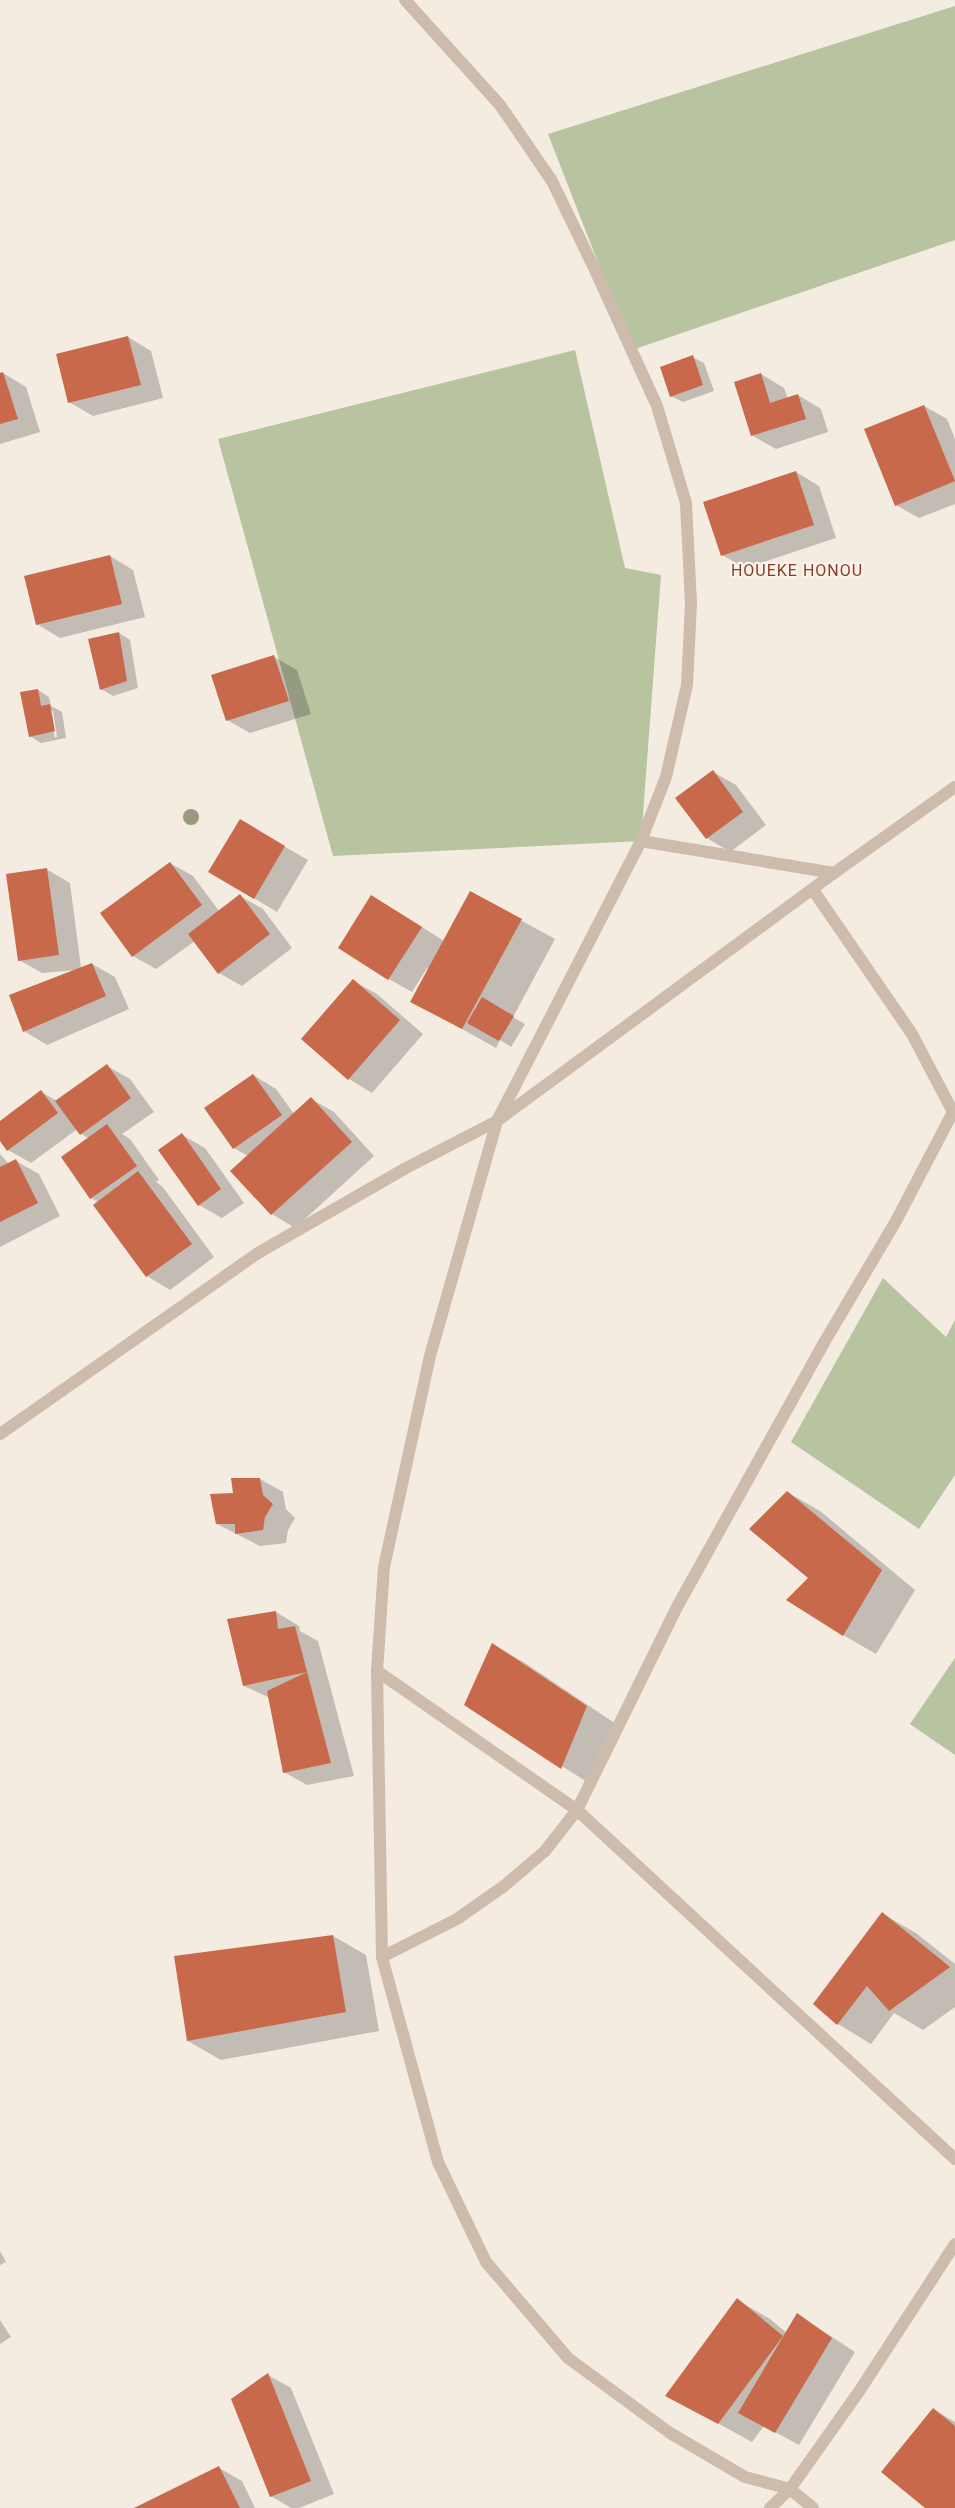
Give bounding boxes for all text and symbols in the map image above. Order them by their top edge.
district label: HOUEKE HONOU [731,561,863,580]

